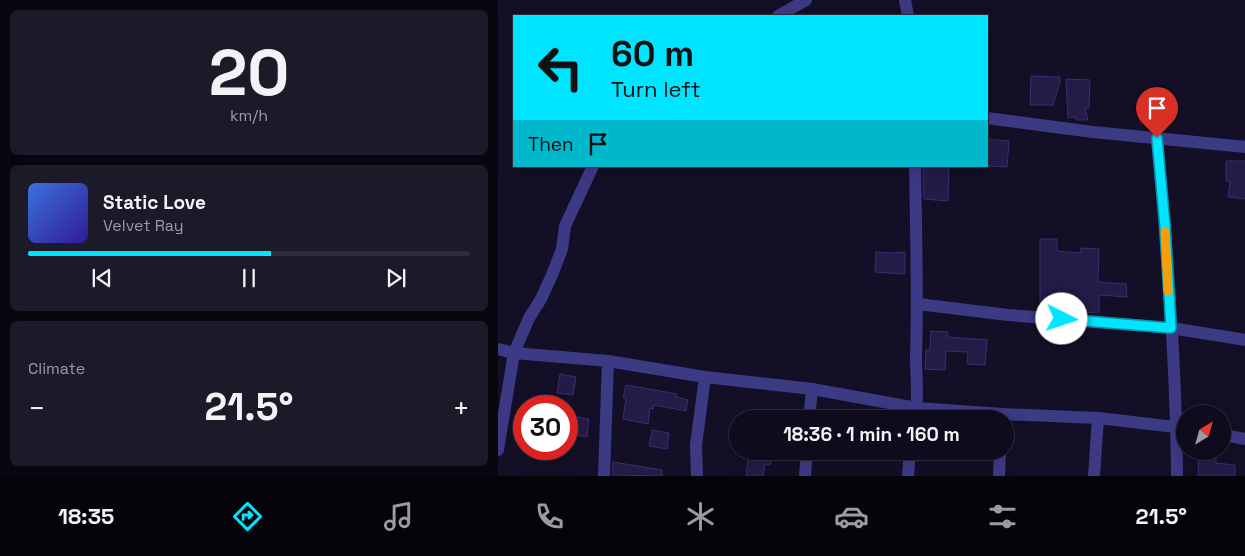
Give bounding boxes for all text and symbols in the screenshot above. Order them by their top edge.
text: 20 [209,31,289,114]
text: 60 m [611,32,694,76]
icon: left [528,35,593,100]
text: Turn left [611,75,701,103]
pin [1136,87,1178,138]
icon: arrive [1143,94,1171,122]
text: km/h [230,105,268,126]
icon: arrive [584,130,612,158]
text: Then [528,132,574,157]
text: Static Love [103,190,206,215]
text: Velvet Ray [103,215,184,236]
icon: previous [88,264,116,292]
icon: pause [235,264,263,292]
icon: next [382,264,410,292]
position arrow [1035,292,1087,344]
text: Climate [28,358,85,379]
text: 21.5° [205,383,293,431]
text: − [28,390,45,426]
text: + [453,390,470,426]
speed limit sign: 30 [513,395,578,460]
north arrow [1176,405,1230,460]
map controls [1176,405,1231,460]
text: 18:36 · 1 min · 160 m [783,422,960,447]
icon: directions [230,499,265,534]
icon: music [381,499,416,534]
icon: phone [532,499,567,534]
icon: climate [683,499,718,534]
icon: car [834,499,869,534]
icon: filters [985,499,1020,534]
text: 18:35 [58,502,114,530]
text: 21.5° [1136,502,1187,530]

